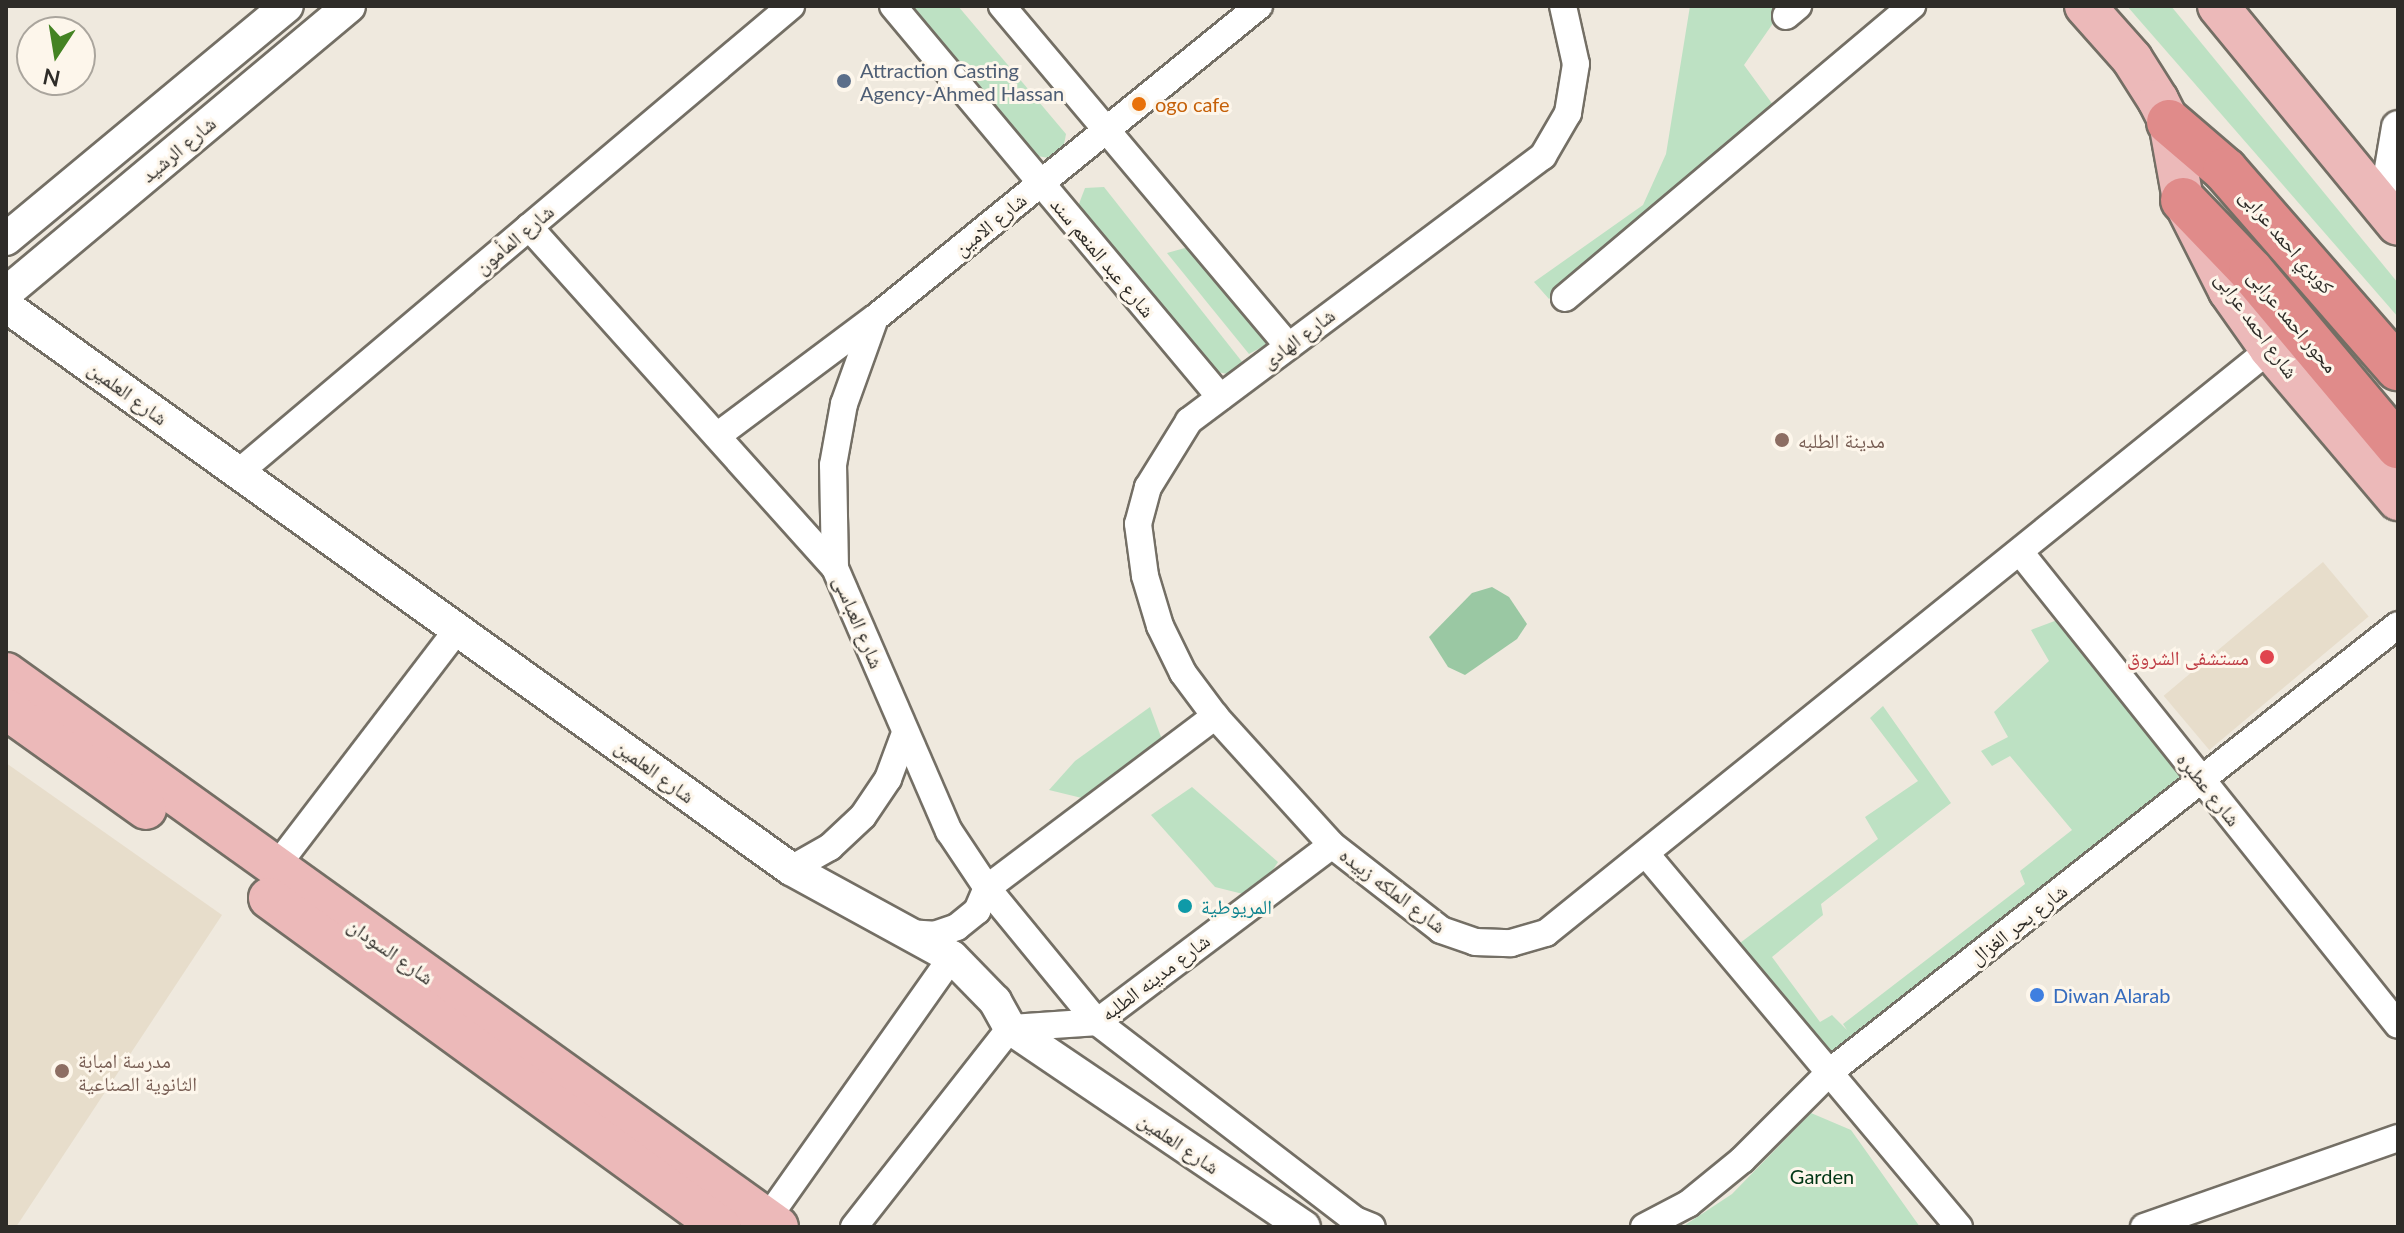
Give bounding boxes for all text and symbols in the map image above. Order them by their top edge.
north arrow [16,16,96,96]
place label: Attraction Casting Agency-Ahmed Hassan [860,58,1064,105]
text: N [40,63,62,93]
marker: Attraction Casting Agency-Ahmed Hassan [835,72,853,90]
place label: ogo cafe [1155,92,1230,116]
marker: ogo cafe [1130,95,1148,113]
street label: شارع الرشيد [136,111,220,187]
street label: كوبري احمد عرابى [2235,184,2339,298]
street label: شارع الامين [949,188,1031,260]
street label: شارع عبد المنعم سند [1046,192,1160,322]
street label: شارع المأمون [470,199,558,279]
street label: محور احمد عرابى [2243,265,2343,377]
street label: شارع احمد عرابى [2210,267,2304,383]
street label: شارع الهادى [1257,303,1339,373]
street label: شارع العلمين [84,356,172,430]
place label: مدينة الطلبه [1798,428,1885,452]
marker: مدينة الطلبه [1773,431,1791,449]
street label: شارع العباسى [829,572,889,672]
place label: مستشفى الشروق [2127,645,2249,669]
marker: مستشفى الشروق [2256,646,2278,668]
street label: شارع العلمين [611,734,699,808]
street label: شارع عطبره [2172,747,2246,831]
street label: شارع الملكه زبيده [1335,842,1451,938]
street label: شارع بحر الغزال [1964,878,2072,970]
place label: المريوطية [1201,894,1272,918]
marker: المريوطية [1176,897,1194,915]
street label: شارع السودان [343,913,439,989]
street label: شارع مدينه الطلبه [1096,928,1214,1026]
place label: Diwan Alarab [2053,983,2171,1007]
marker: Diwan Alarab [2028,986,2046,1004]
place label: مدرسة امبابة الثانوية الصناعية [78,1048,197,1095]
marker: مدرسة امبابة الثانوية الصناعية [53,1062,71,1080]
street label: شارع العلمين [1134,1107,1224,1179]
park label: Garden [1790,1164,1854,1188]

